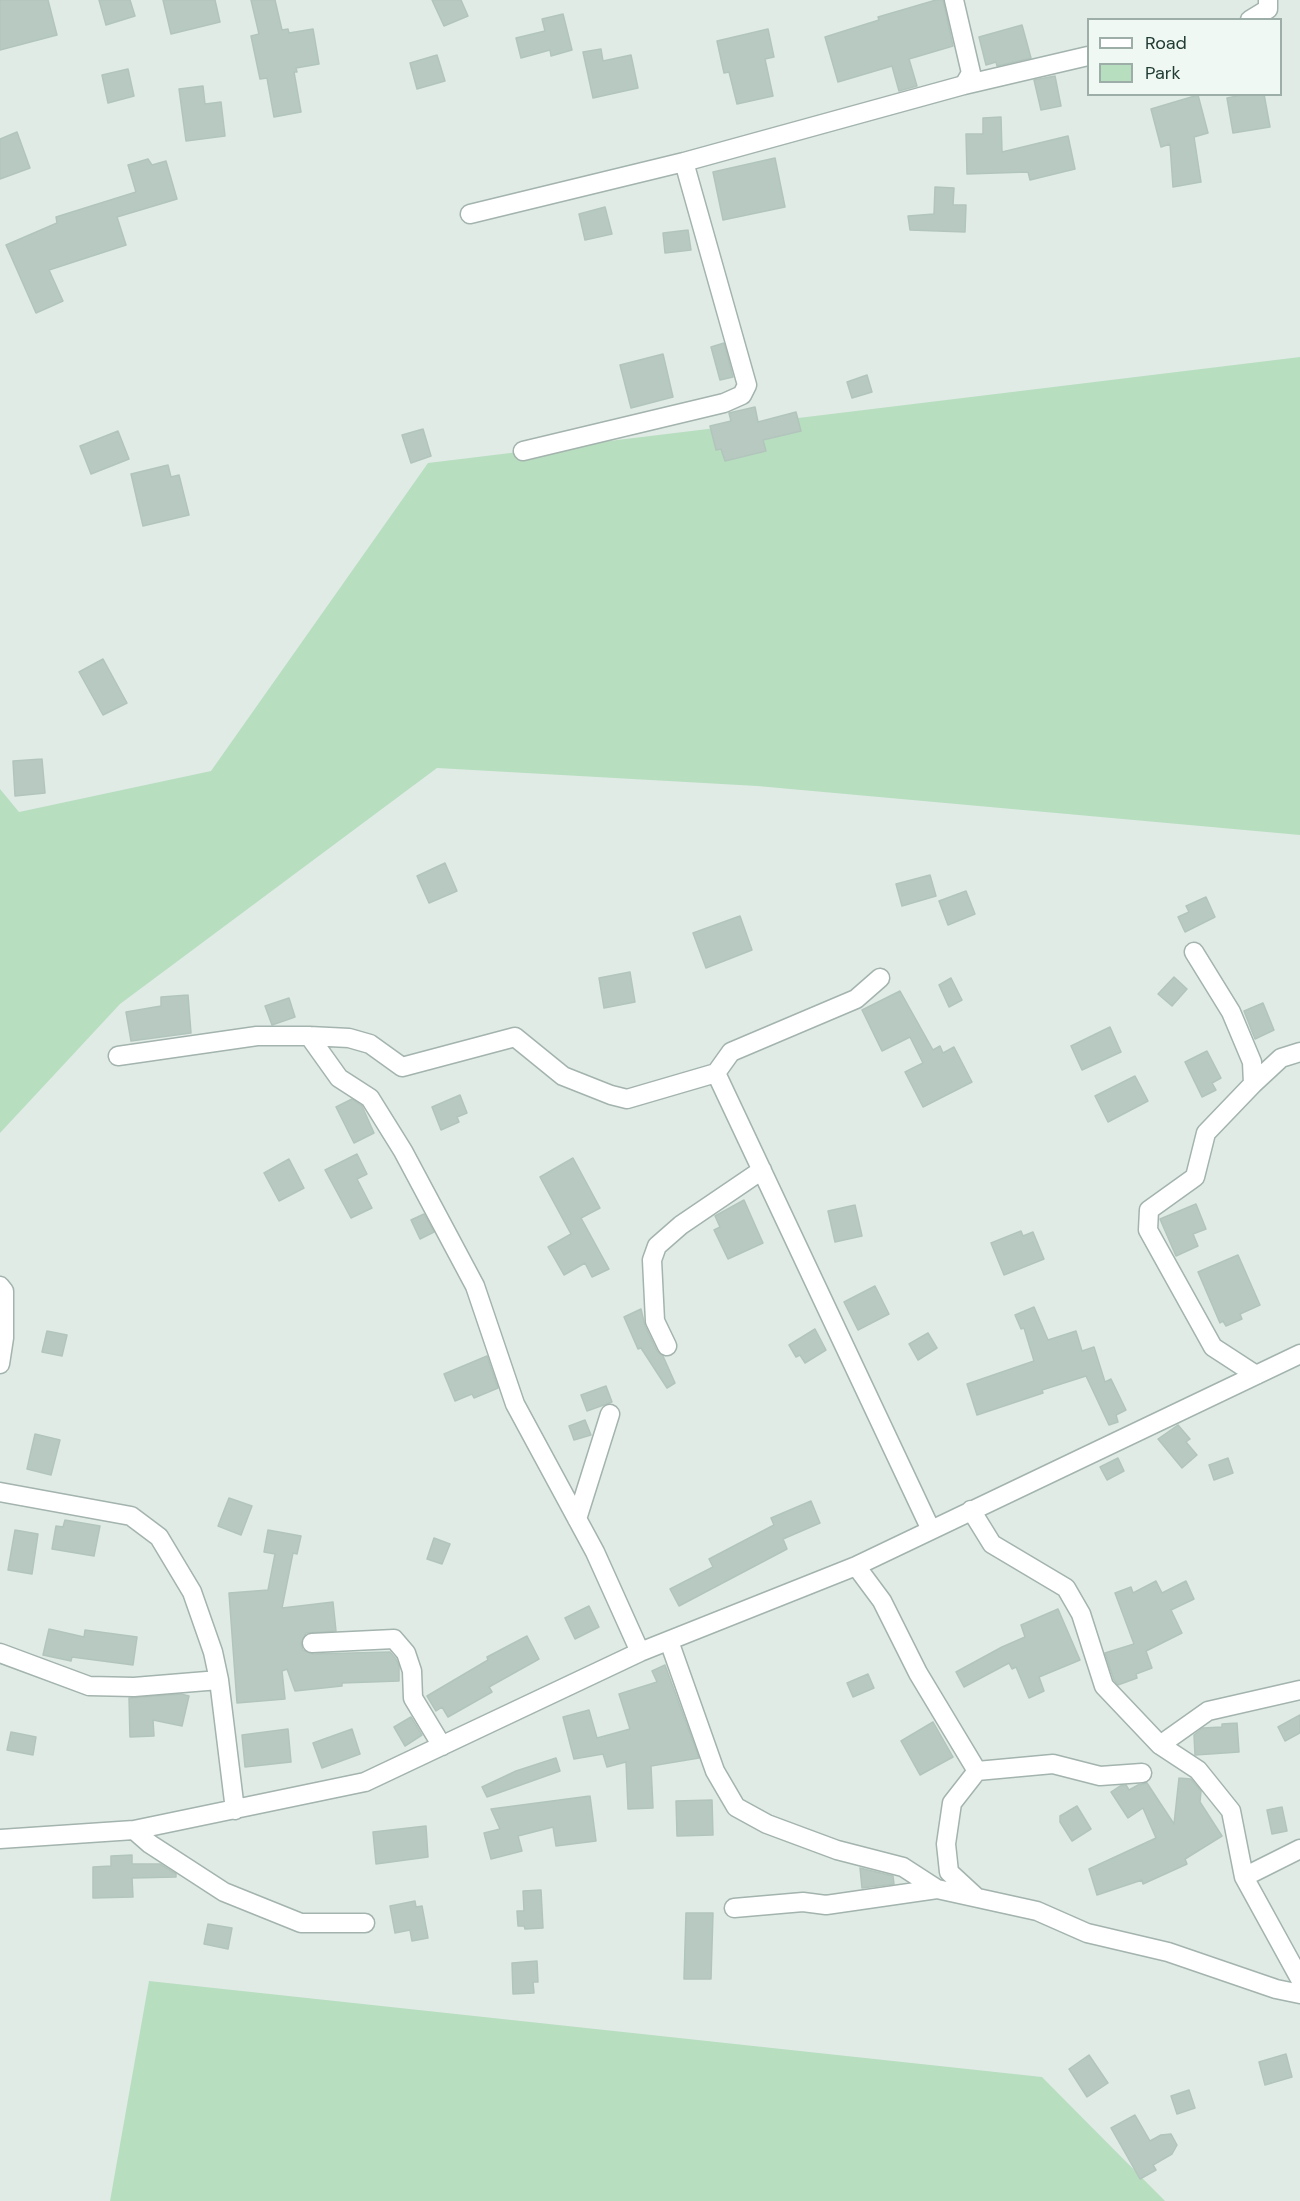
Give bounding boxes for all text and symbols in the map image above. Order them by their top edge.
legend [1087,18,1282,96]
text: Road [1145,31,1187,55]
text: Park [1145,61,1181,85]

